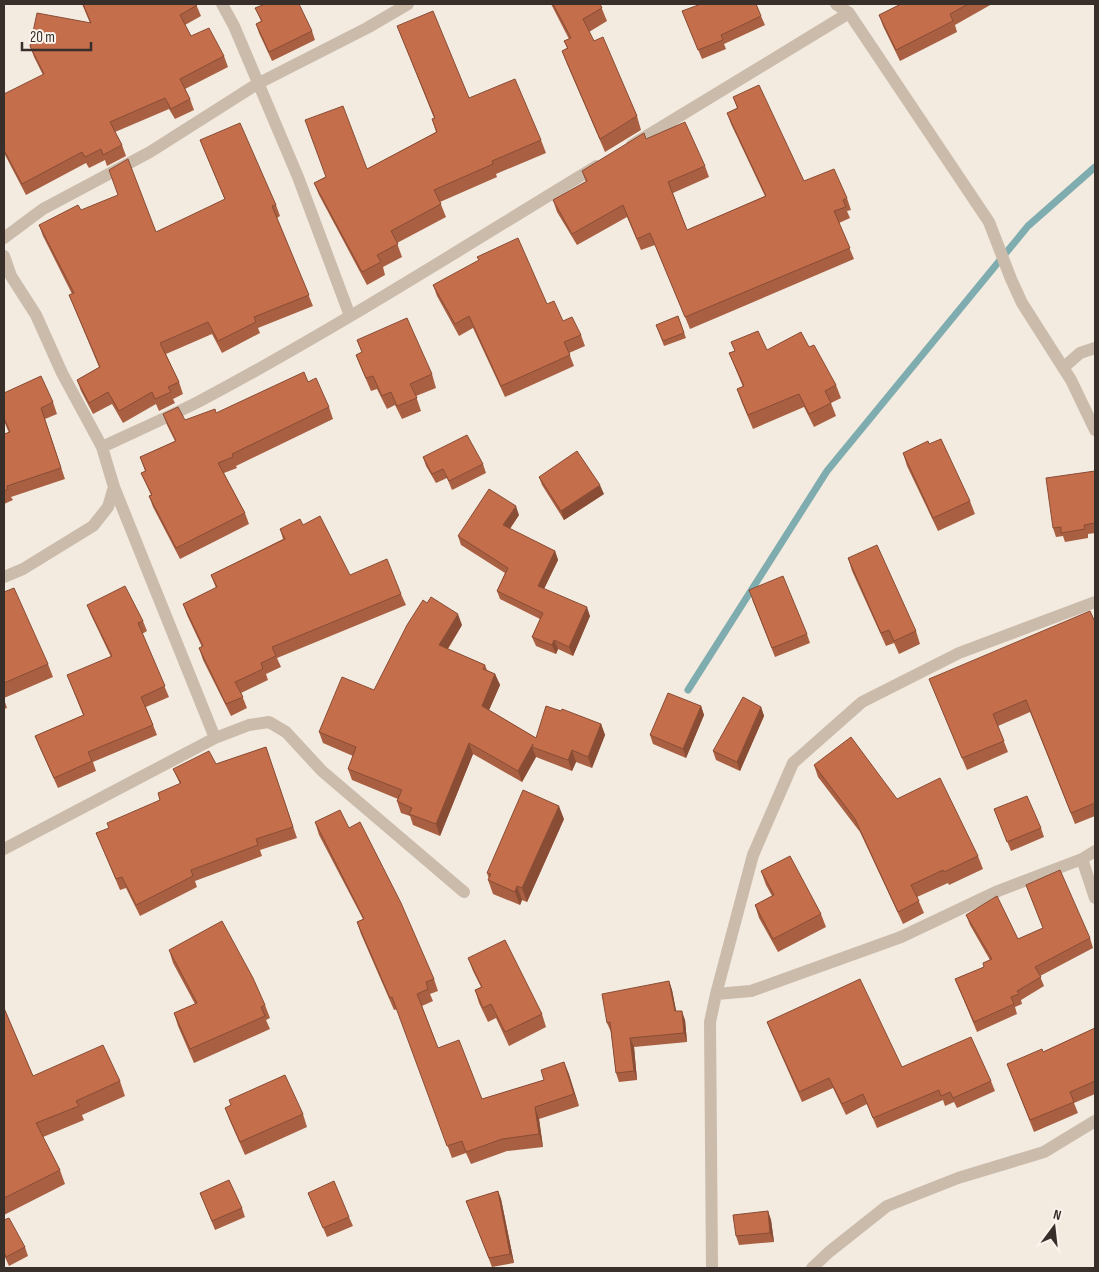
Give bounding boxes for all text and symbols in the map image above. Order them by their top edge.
scale bar [22,20,91,52]
text: 20 m [30,28,55,47]
north arrow [1029,1202,1079,1252]
text: N [1051,1206,1063,1224]

